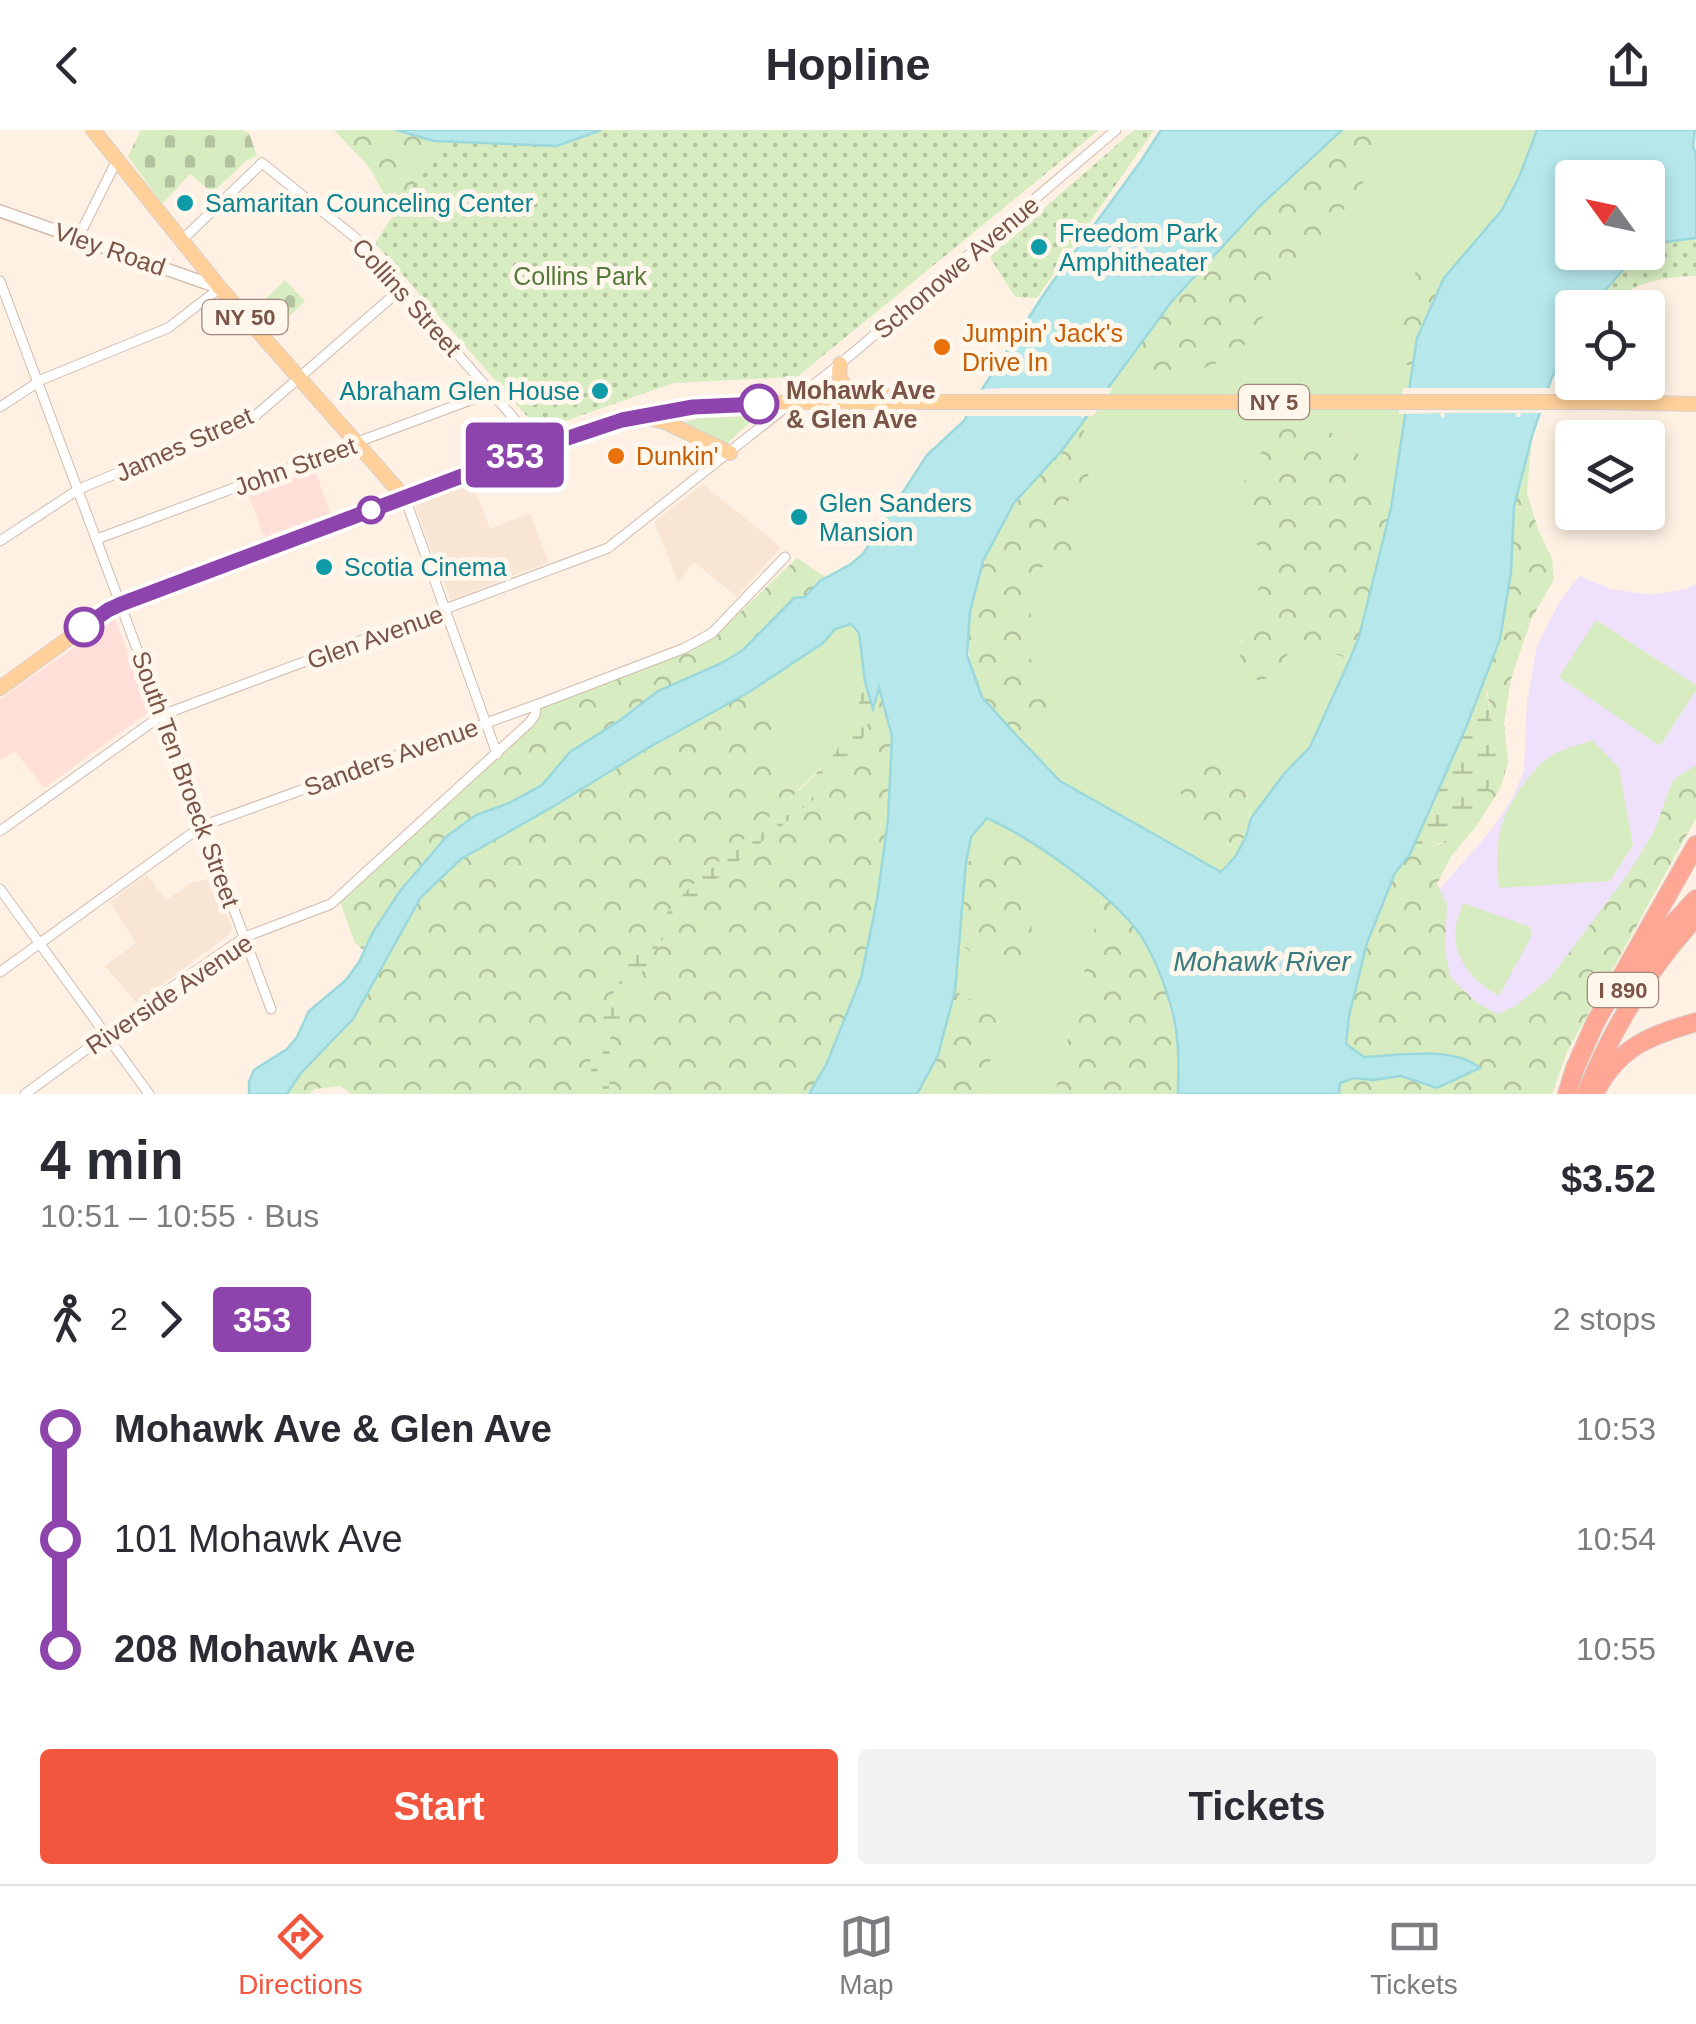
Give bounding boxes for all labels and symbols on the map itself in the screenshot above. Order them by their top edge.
north arrow [1555,160,1665,270]
place label: Samaritan Counceling Center [205,189,533,217]
street label: Schonowe Avenue [868,190,1044,344]
marker: Samaritan Counceling Center [174,192,196,214]
street label: Vley Road [51,217,169,281]
place label: Freedom Park Amphitheater [1059,219,1218,276]
street label: Collins Street [347,232,467,362]
marker: Freedom Park Amphitheater [1028,236,1050,258]
park label: Collins Park [513,262,647,290]
road number: NY 50 [202,300,288,334]
place label: Jumpin' Jack's Drive In [962,319,1123,376]
marker: Jumpin' Jack's Drive In [931,336,953,358]
place label: Mohawk Ave & Glen Ave [786,376,936,433]
place label: Abraham Glen House [340,377,580,405]
marker: Abraham Glen House [589,380,611,402]
marker: Mohawk Ave & Glen Ave [740,385,778,423]
road number: NY 5 [1239,385,1309,419]
street label: James Street [111,401,257,487]
line badge: 353 [458,422,572,488]
street label: John Street [230,431,360,501]
place label: Dunkin' [636,442,719,470]
marker: Dunkin' [605,445,627,467]
place label: Glen Sanders Mansion [819,489,972,546]
unlabelled marker [358,497,384,523]
marker: Glen Sanders Mansion [788,506,810,528]
place label: Scotia Cinema [344,553,507,581]
marker: Scotia Cinema [313,556,335,578]
street label: Glen Avenue [303,599,447,675]
unlabelled marker [65,608,103,646]
street label: South Ten Broeck Street [127,647,245,911]
street label: Sanders Avenue [300,713,482,801]
street label: Riverside Avenue [81,928,257,1060]
water label: Mohawk River [1173,946,1352,977]
road number: I 890 [1588,973,1658,1007]

